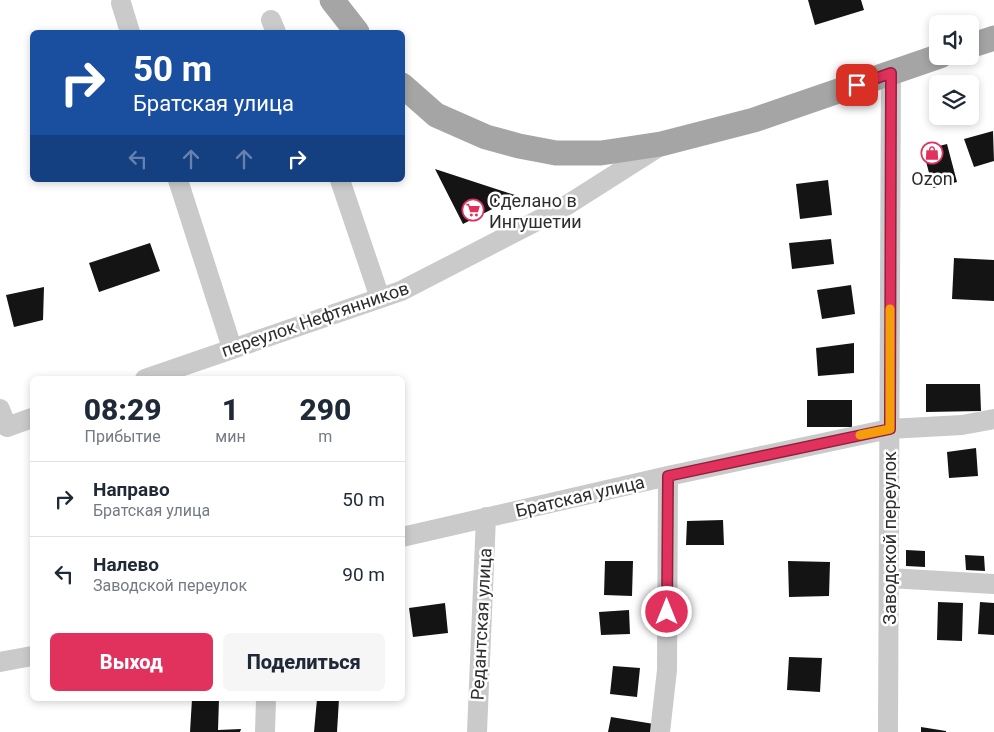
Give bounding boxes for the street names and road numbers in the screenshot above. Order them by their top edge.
street label: переулок Нефтянников [218,277,412,361]
street label: Заводской переулок [879,451,900,625]
street label: Братская улица [513,471,647,521]
street label: Редантская улица [467,547,495,701]

